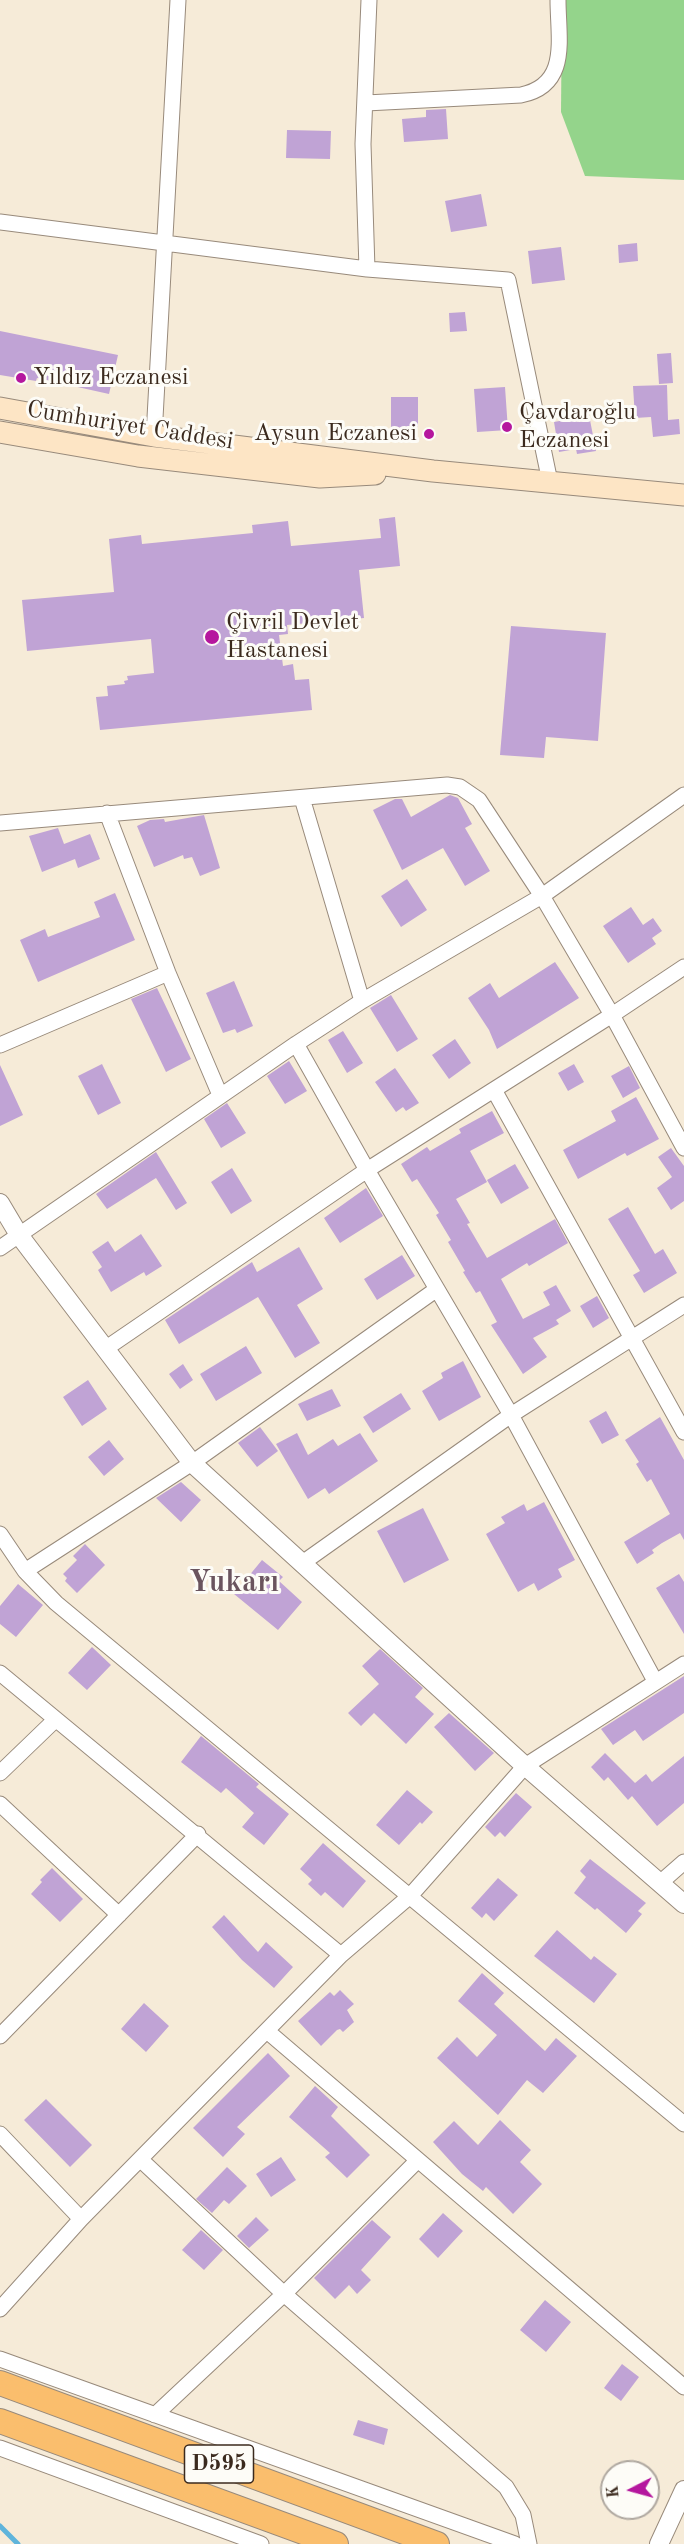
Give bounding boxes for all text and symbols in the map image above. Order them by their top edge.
place label: Yıldız Eczanesi [33,364,189,392]
marker: Yıldız Eczanesi [14,371,28,385]
street label: Cumhuriyet Caddesi [25,395,235,457]
place label: Çavdaroğlu Eczanesi [519,399,636,455]
place label: Aysun Eczanesi [254,420,417,448]
marker: Çavdaroğlu Eczanesi [500,420,514,434]
marker: Aysun Eczanesi [422,427,436,441]
place label: Çivril Devlet Hastanesi [226,609,359,665]
marker: Çivril Devlet Hastanesi [203,628,221,646]
district label: Yukarı [189,1565,279,1601]
road number: D595 [184,2445,254,2483]
north arrow [600,2460,660,2520]
text: K [605,2485,623,2499]

